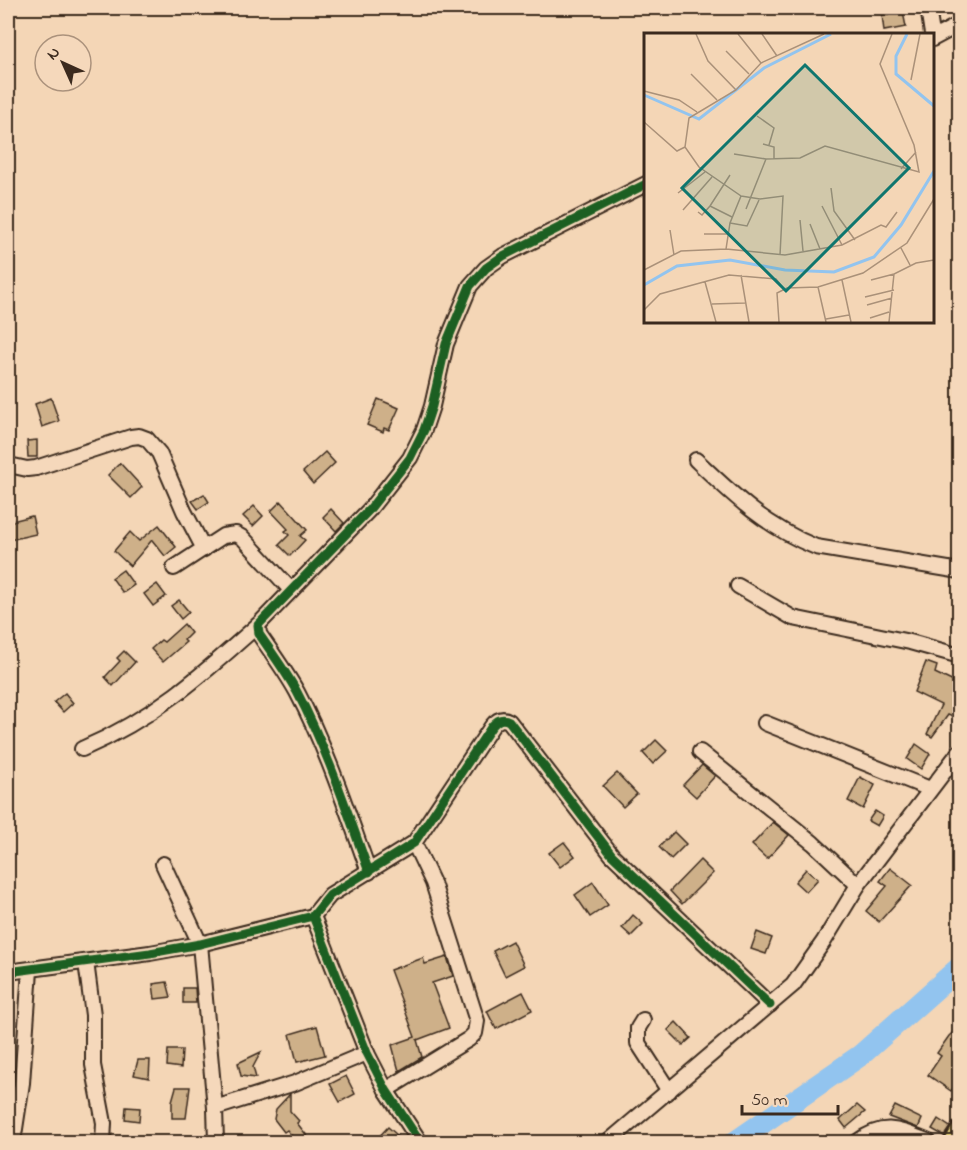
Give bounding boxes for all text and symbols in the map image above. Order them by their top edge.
north arrow [33,33,93,93]
inset map [644,33,934,322]
text: N [41,41,66,66]
scale bar [742,1078,838,1116]
text: 50 m [751,1088,788,1114]

